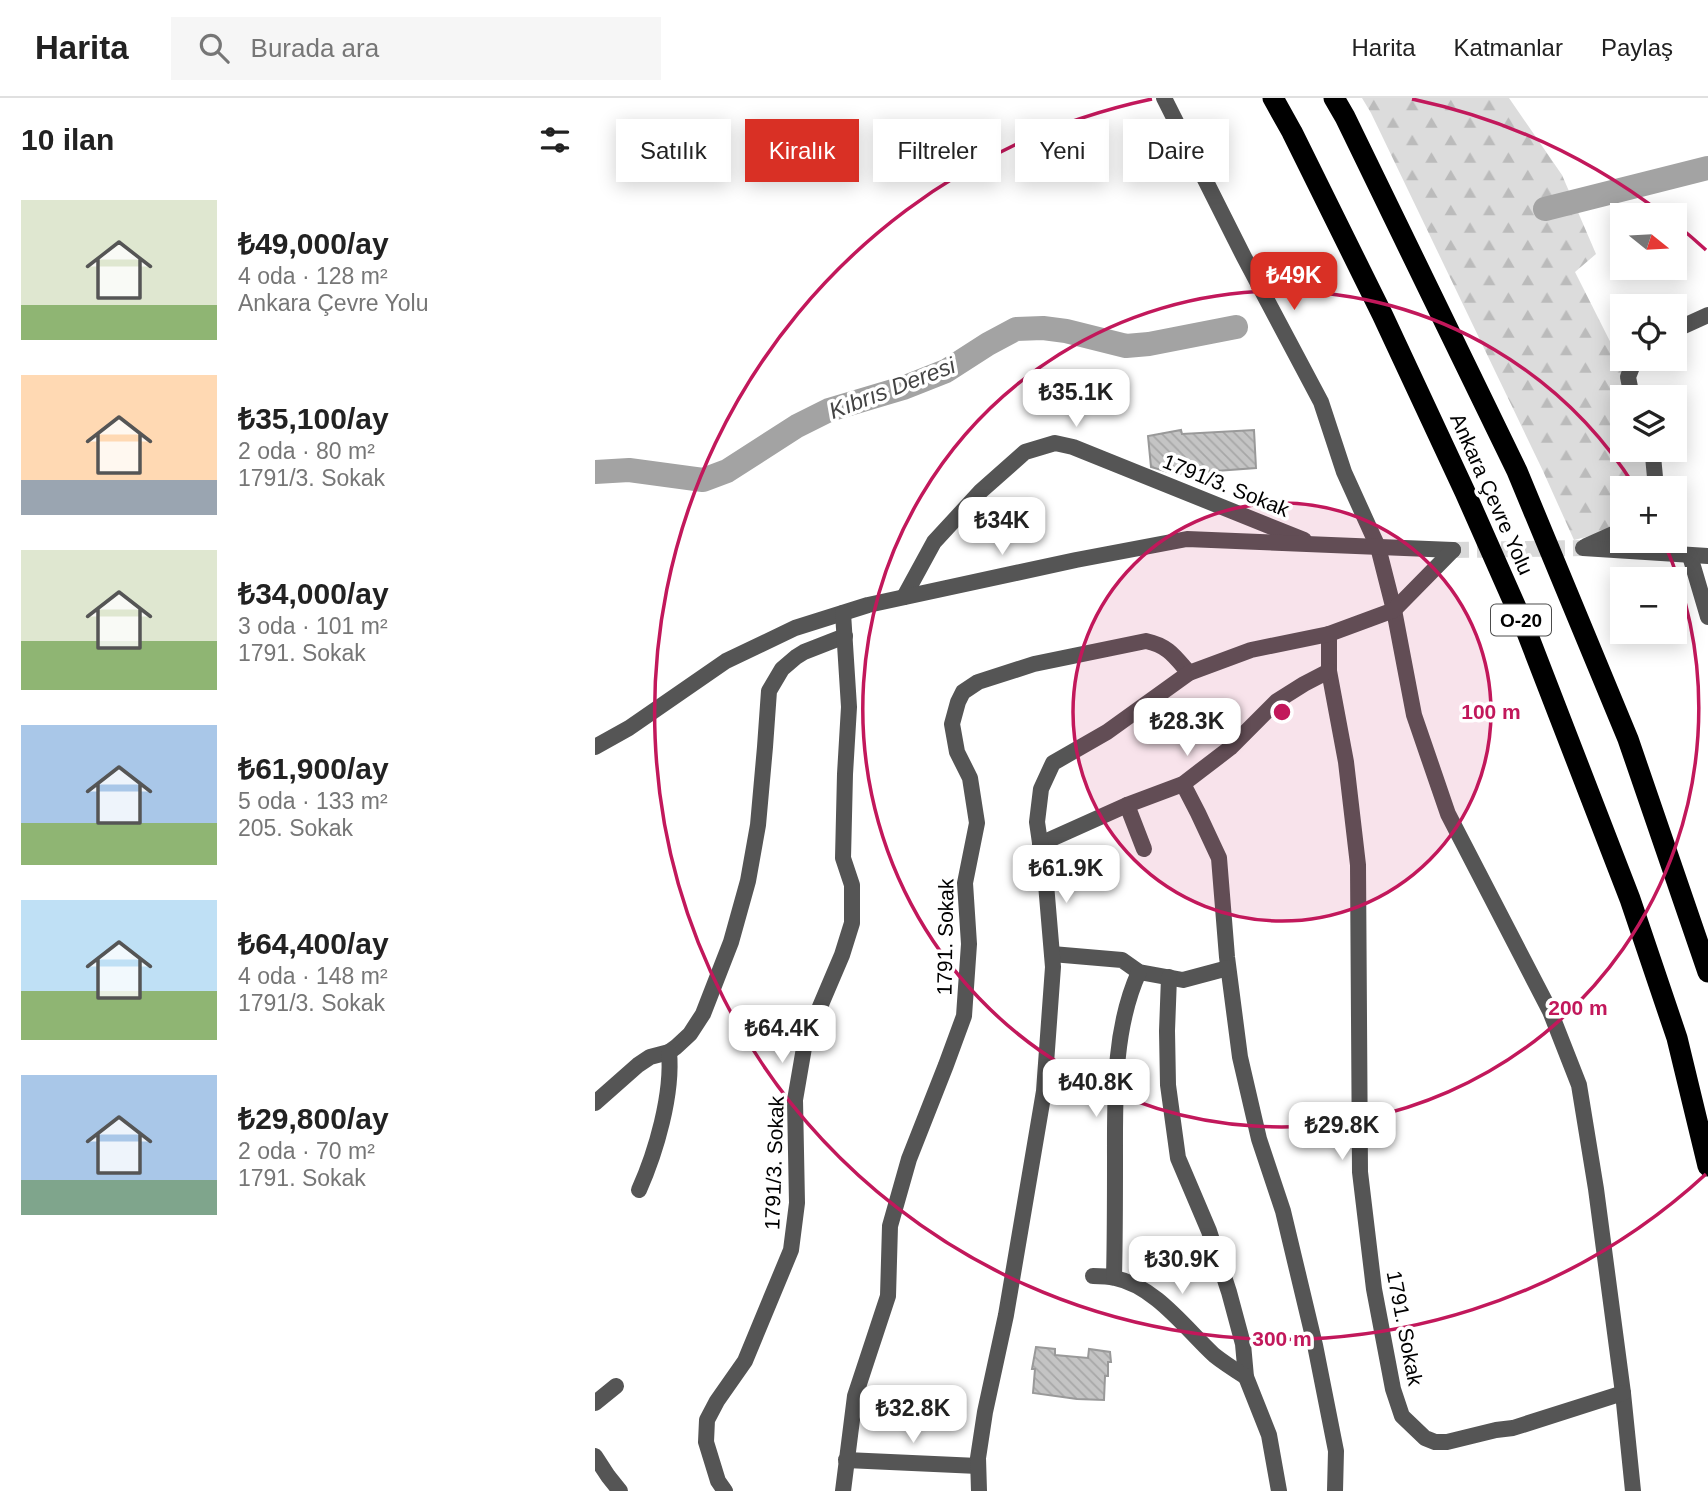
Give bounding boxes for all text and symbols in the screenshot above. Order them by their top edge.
search box [171,17,661,80]
text: Harita [35,29,129,66]
icon: search [195,29,233,67]
text: Burada ara [251,33,379,63]
text: Harita [1352,34,1416,61]
text: Katmanlar [1454,34,1563,61]
text: Paylaş [1601,34,1673,61]
chip: Satılık [616,119,731,182]
chip: Kiralık [745,119,859,182]
chip: Filtreler [873,119,1001,182]
chip: Yeni [1015,119,1109,182]
chip: Daire [1123,119,1229,182]
icon: filters [536,121,574,159]
text: 10 ilan [21,123,114,156]
north arrow [1610,203,1687,280]
map controls [1610,203,1687,644]
text: ₺49,000/ay [238,227,389,260]
icon: home [77,228,161,312]
pin: ₺49K [1253,252,1335,312]
text: ₺49K [1266,262,1322,288]
text: 4 oda · 128 m² [238,263,388,289]
text: Ankara Çevre Yolu [238,290,429,316]
button: locate [1610,294,1687,371]
water label: Kıbrıs Deresi [825,352,960,424]
pin: ₺35.1K [1019,370,1133,429]
text: ₺35.1K [1039,379,1113,405]
button: layers [1610,385,1687,462]
text: ₺35,100/ay [238,402,389,435]
icon: home [77,403,161,487]
street label: Ankara Çevre Yolu [1446,410,1538,578]
text: 2 oda · 80 m² [238,438,375,464]
street label: 1791/3. Sokak [1159,449,1293,521]
text: 1791/3. Sokak [238,465,385,491]
button: + [1610,476,1687,553]
pin: ₺34K [961,498,1043,557]
text: ₺34K [974,507,1030,533]
button: − [1610,567,1687,644]
text: ₺34,000/ay [238,577,389,610]
icon: home [77,578,161,662]
road number: O-20 [1491,604,1551,636]
text: 3 oda · 101 m² [238,613,388,639]
text: 1791. Sokak [238,640,366,666]
pin: ₺28.3K [1130,698,1244,758]
centre of rings [1270,700,1294,724]
text: 100 m [1461,700,1521,723]
text: ₺28.3K [1150,708,1224,734]
text: ₺61,900/ay [238,752,389,785]
icon: home [77,753,161,837]
text: 5 oda · 133 m² [238,788,388,814]
text: 205. Sokak [238,815,353,841]
pin: ₺61.9K [1009,846,1123,905]
text: ₺61.9K [1029,855,1103,881]
street label: 1791. Sokak [932,878,958,996]
text: ₺64,400/ay [238,927,389,960]
icon: home [77,928,161,1012]
text: 4 oda · 148 m² [238,963,388,989]
text: 1791/3. Sokak [238,990,385,1016]
text: 200 m [1548,996,1608,1019]
pin: ₺64.4K [725,1006,839,1065]
text: ₺64.4K [745,1015,819,1041]
pin: ₺40.8K [1039,1060,1153,1119]
text: ₺40.8K [1059,1069,1133,1095]
street label: 1791/3. Sokak [760,1095,788,1230]
text: ₺29,800/ay [238,1102,389,1135]
pin: ₺29.8K [1285,1102,1399,1162]
icon: home [77,1103,161,1187]
text: ₺29.8K [1305,1112,1379,1138]
text: 2 oda · 70 m² [238,1138,375,1164]
text: 1791. Sokak [238,1165,366,1191]
pin: ₺30.9K [1125,1236,1239,1296]
text: ₺30.9K [1145,1246,1219,1272]
street label: 1791. Sokak [1383,1268,1428,1388]
text: 300 m [1252,1327,1312,1350]
pin: ₺32.8K [856,1386,970,1445]
text: ₺32.8K [876,1395,950,1421]

